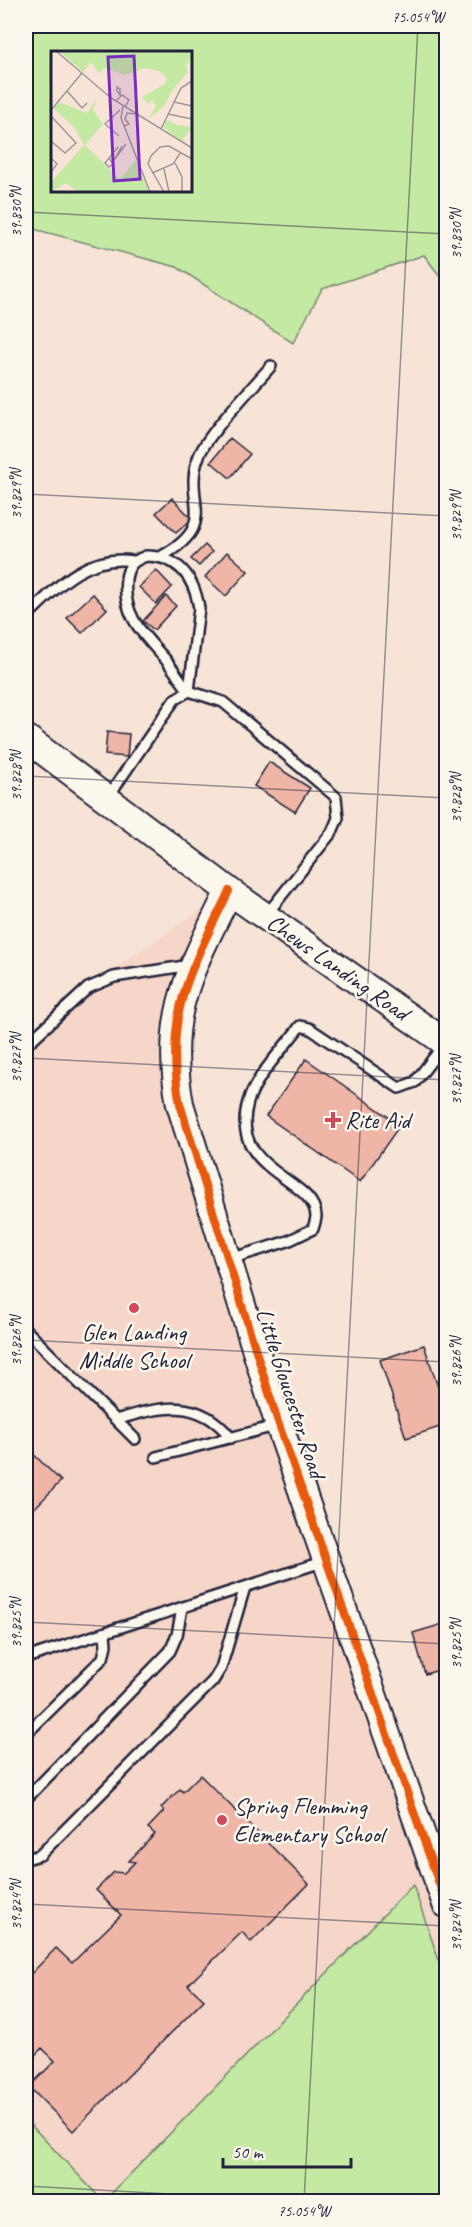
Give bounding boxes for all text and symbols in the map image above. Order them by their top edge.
text: 75.054°W [392,8,447,27]
inset map [51,51,192,192]
text: 39.830°N [7,184,26,237]
text: 39.830°N [447,206,466,259]
text: 39.829°N [7,466,26,519]
text: 39.829°N [447,488,466,541]
text: 39.828°N [7,748,26,801]
text: 39.828°N [447,770,466,823]
street label: Chews Landing Road [261,907,418,1029]
text: 39.827°N [7,1030,26,1083]
text: 39.827°N [447,1052,466,1105]
place label: Rite Aid [345,1105,413,1135]
marker: Rite Aid [326,1113,340,1127]
marker: Glen Landing Middle School [127,1301,141,1315]
street label: Little Gloucester Road [249,1304,334,1485]
text: 39.826°N [7,1313,26,1366]
place label: Glen Landing Middle School [79,1317,193,1375]
text: 39.826°N [447,1334,466,1387]
text: 39.825°N [7,1595,26,1648]
text: 39.825°N [447,1616,466,1669]
place label: Spring Flemming Elementary School [234,1791,388,1849]
marker: Spring Flemming Elementary School [215,1813,229,1827]
text: 39.824°N [7,1877,26,1930]
text: 39.824°N [447,1898,466,1951]
scale bar [223,2131,350,2169]
text: 50 m [232,2141,265,2163]
text: 75.054°W [278,2202,333,2221]

